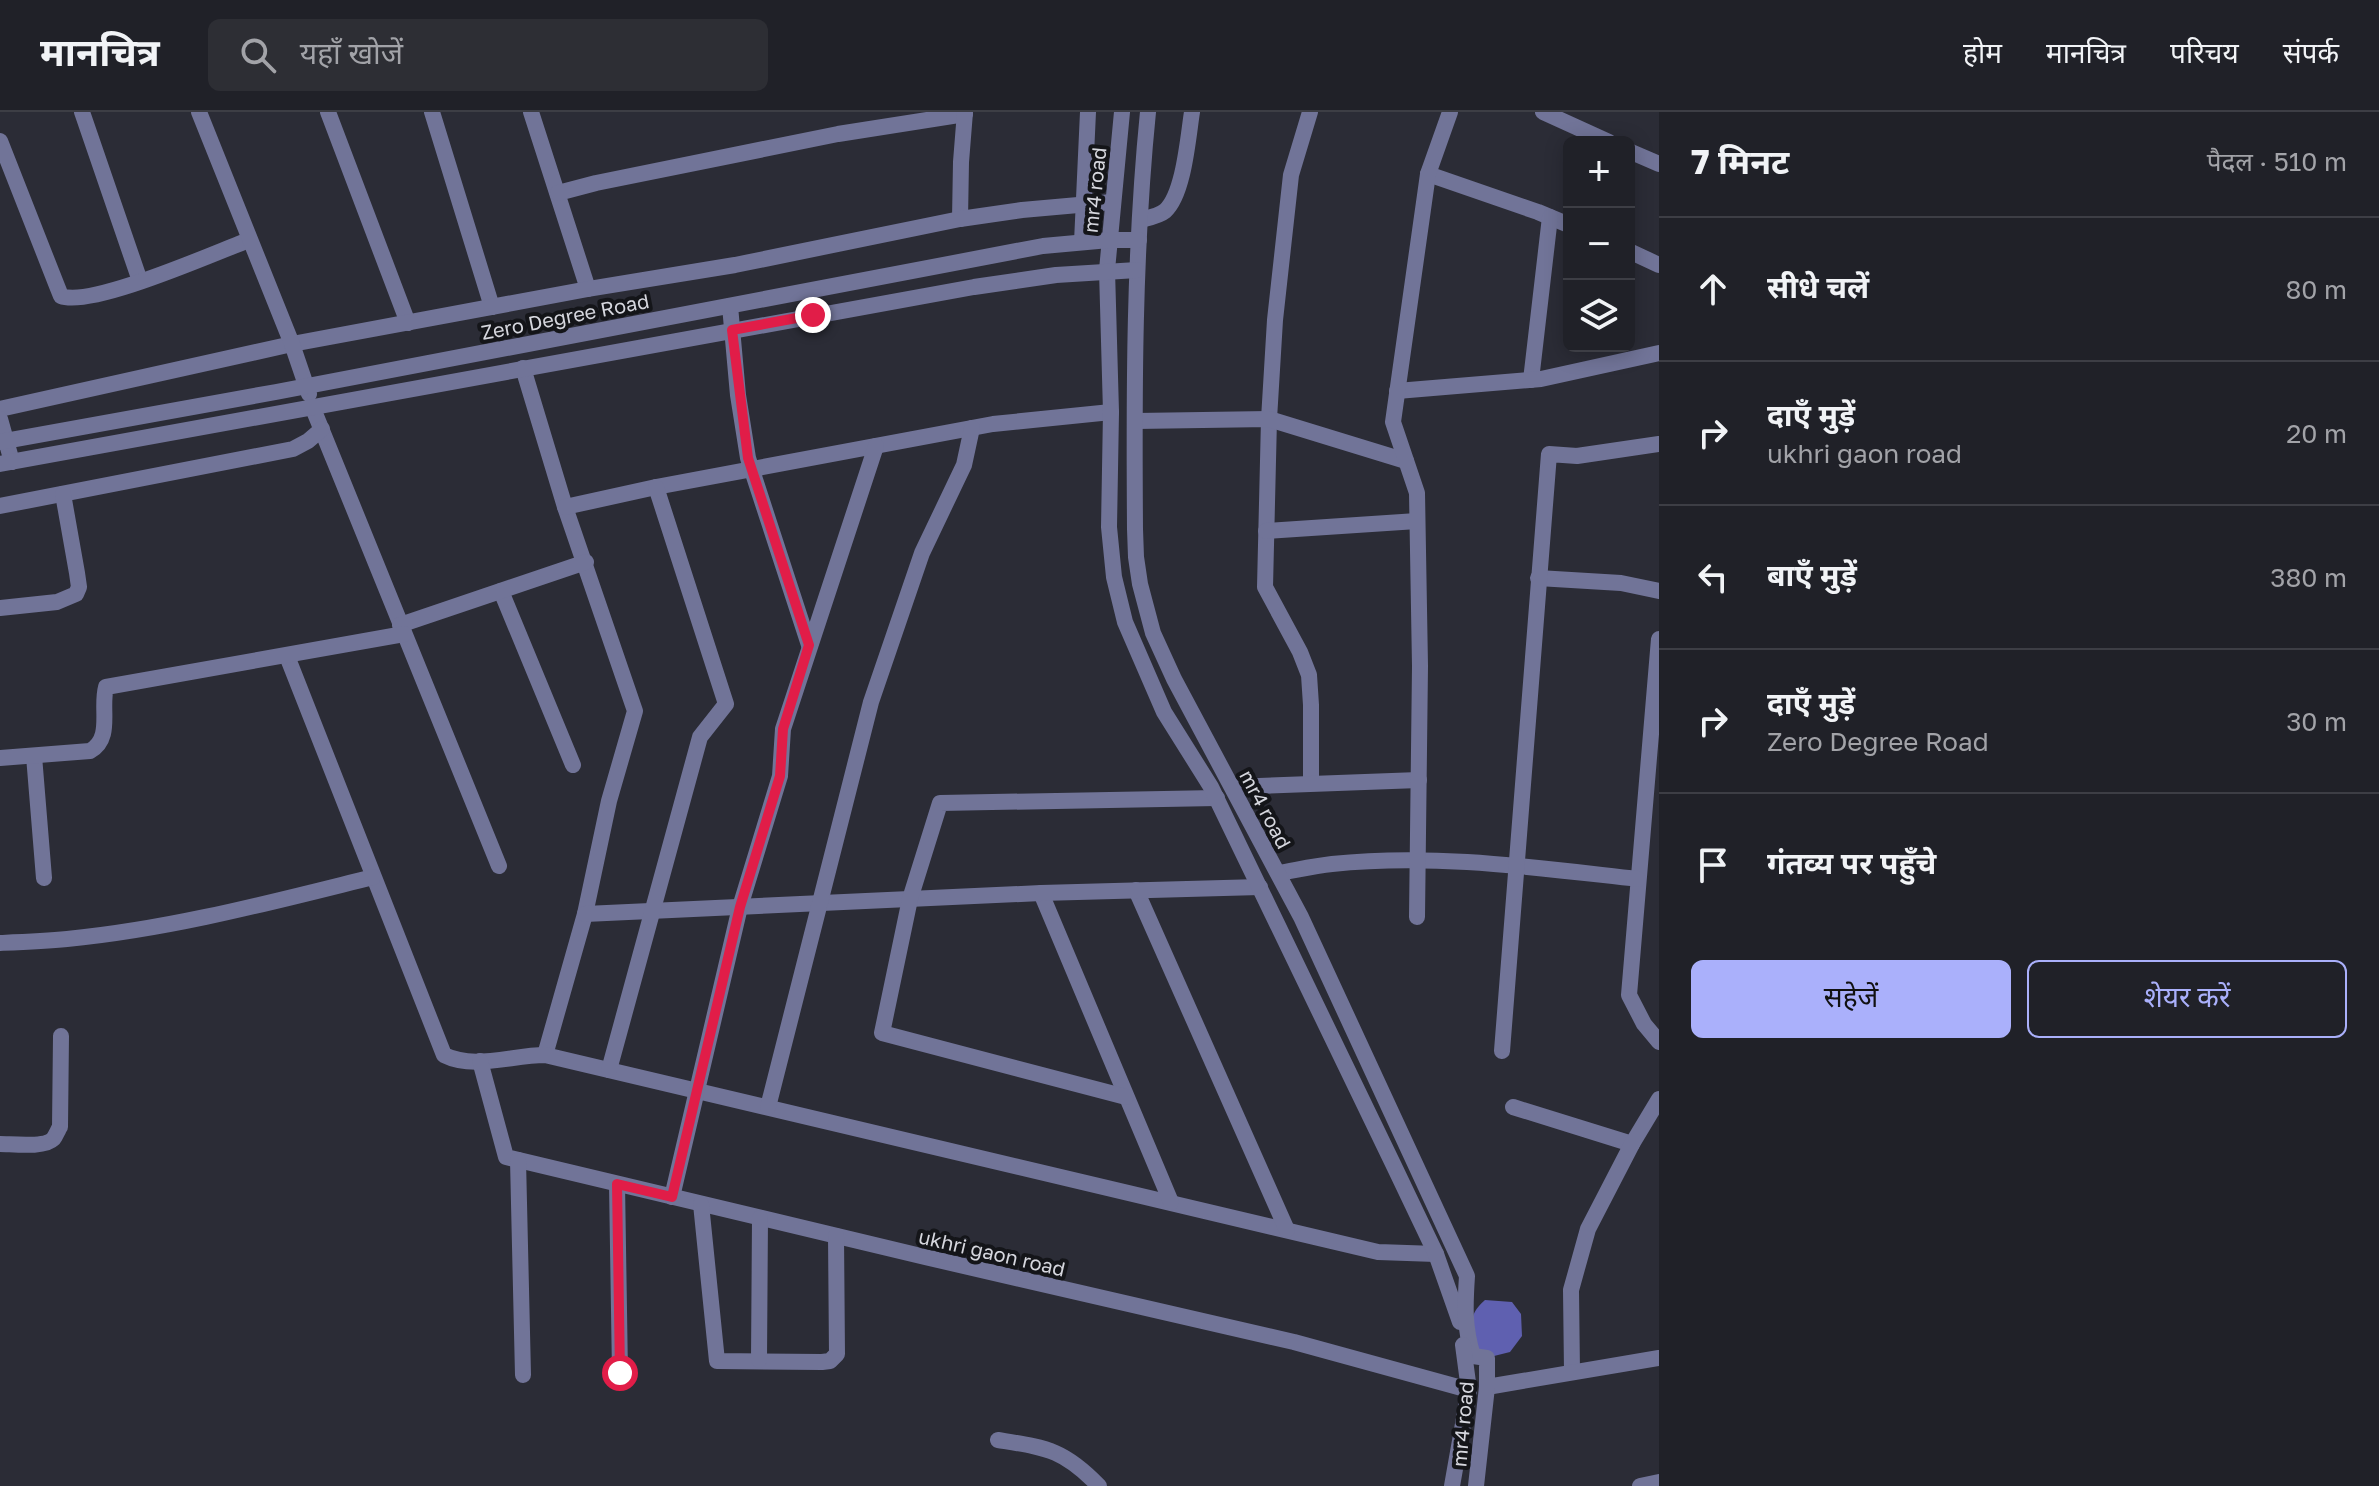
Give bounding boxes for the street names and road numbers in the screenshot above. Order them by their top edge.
street label: mr4 road [1078,146,1110,234]
street label: Zero Degree Road [479,288,651,344]
street label: mr4 road [1235,765,1297,853]
street label: ukhri gaon road [916,1223,1068,1281]
street label: mr4 road [1446,1380,1478,1468]

